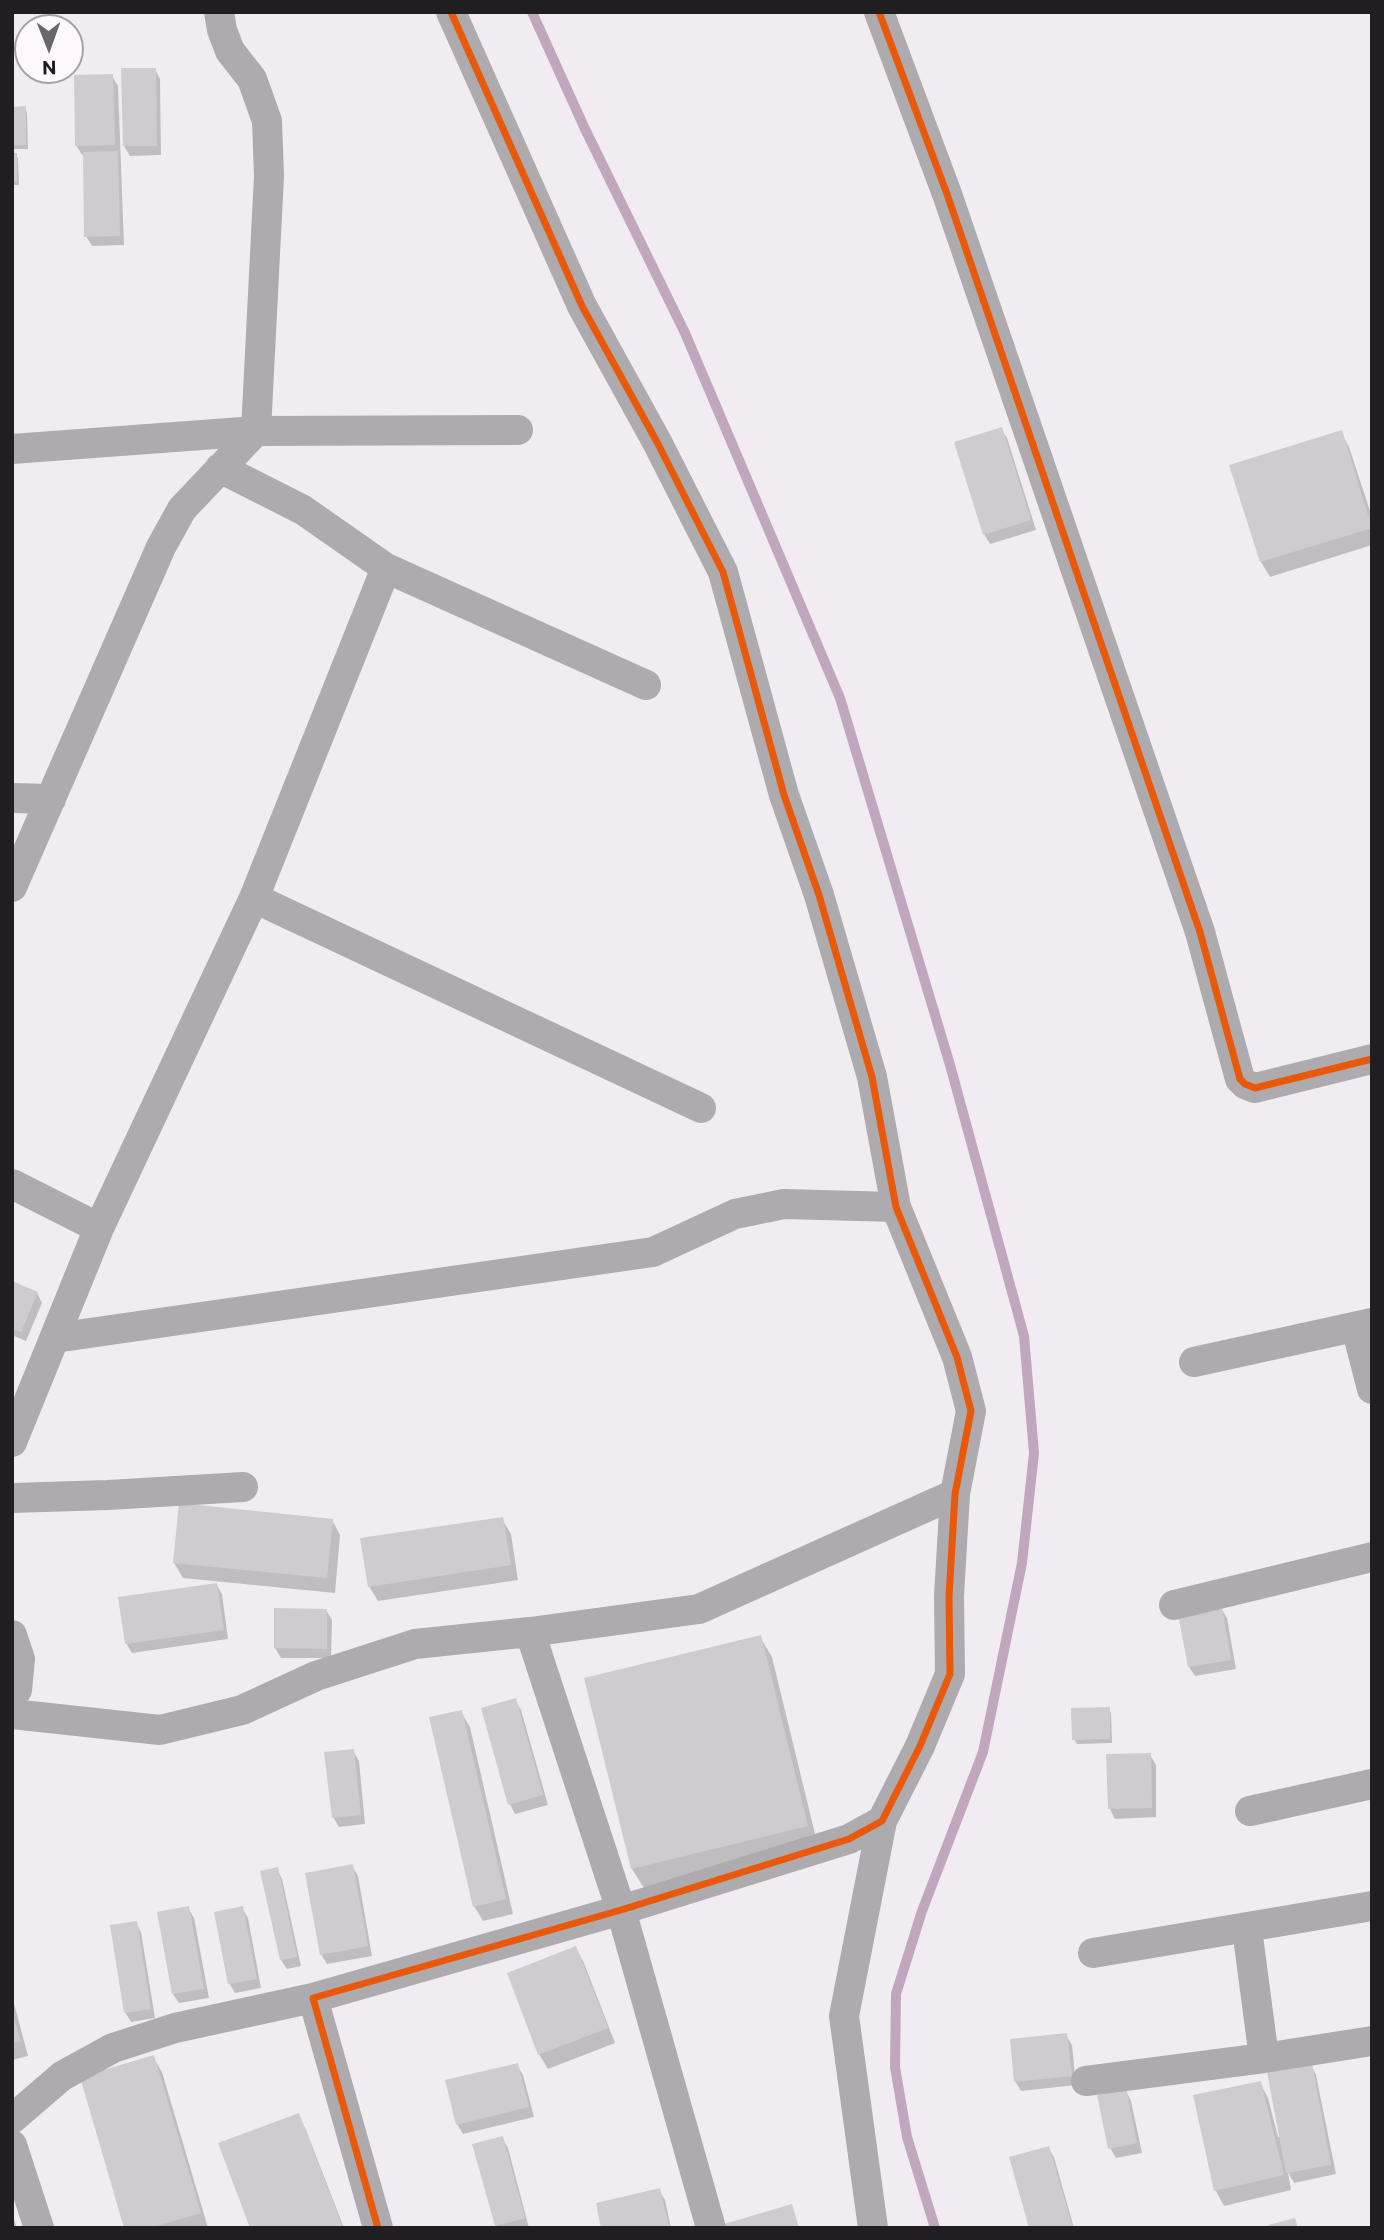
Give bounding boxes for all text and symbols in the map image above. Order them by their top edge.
north arrow [14,14,84,84]
text: N [42,57,57,80]

